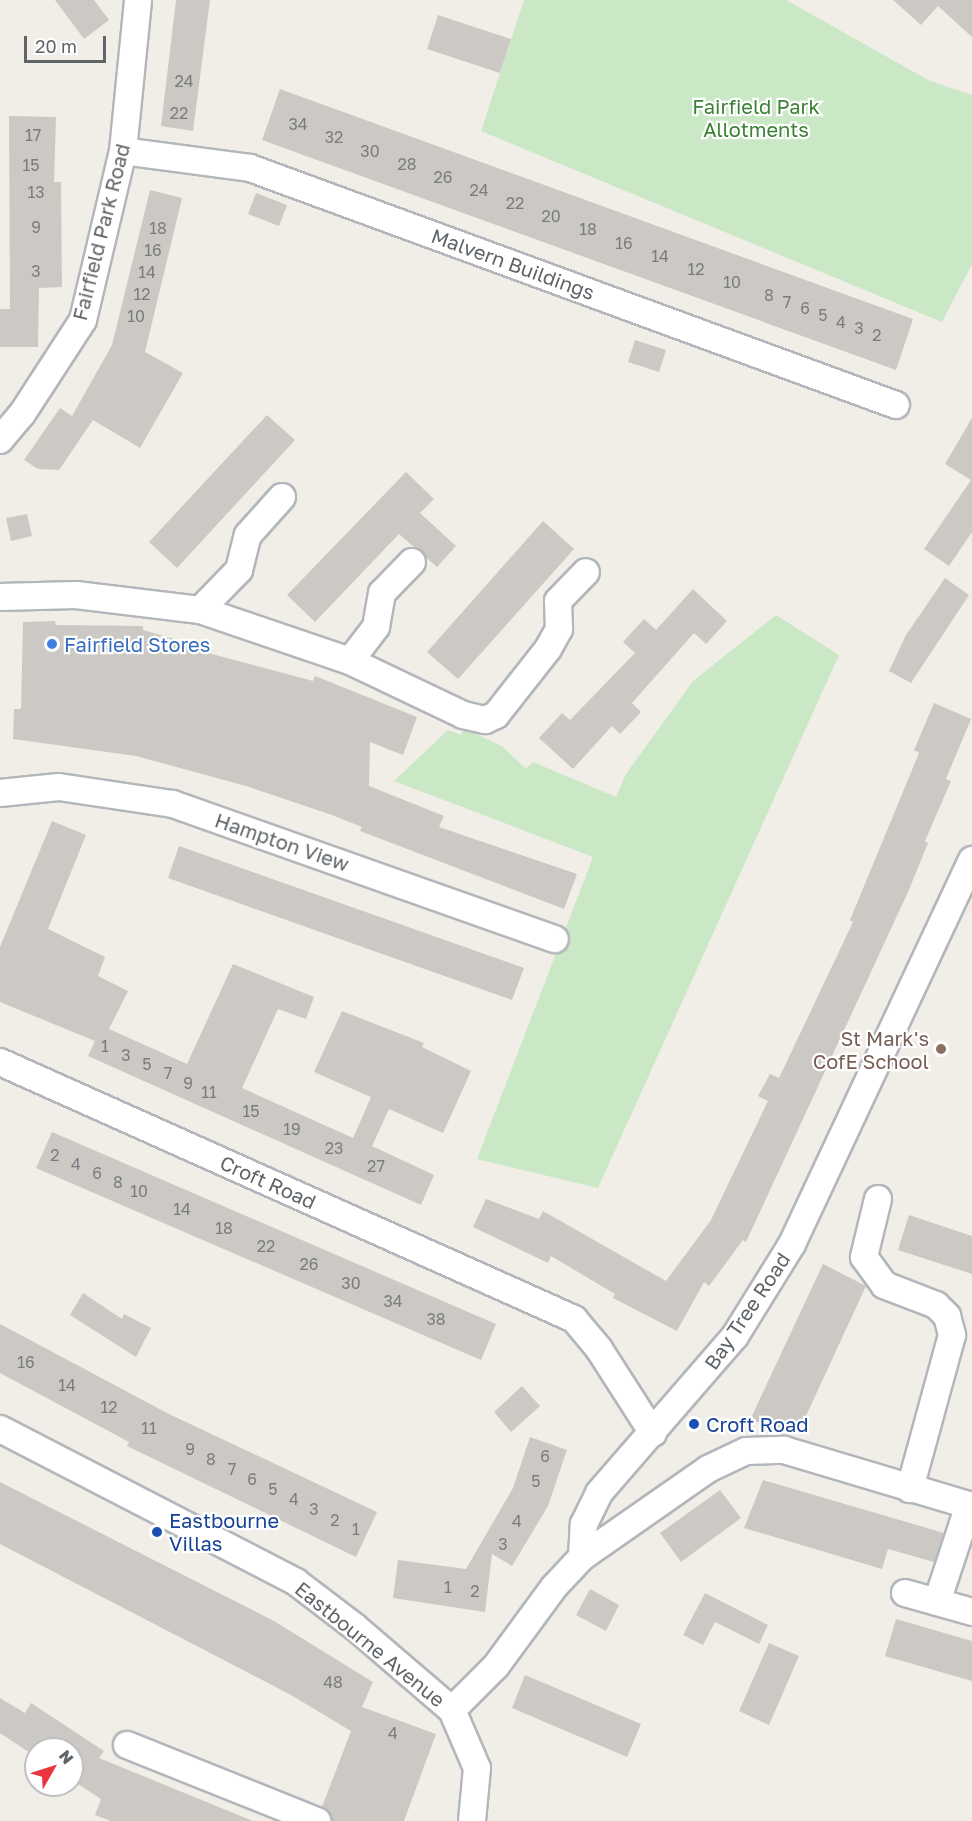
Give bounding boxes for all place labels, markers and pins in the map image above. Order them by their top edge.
place label: Fairfield Stores [64,632,210,656]
marker: Fairfield Stores [45,637,59,651]
place label: St Mark's CofE School [813,1026,929,1073]
marker: St Mark's CofE School [934,1042,948,1056]
place label: Croft Road [706,1412,808,1436]
marker: Croft Road [687,1417,701,1431]
place label: Eastbourne Villas [169,1508,279,1555]
marker: Eastbourne Villas [150,1525,164,1539]

